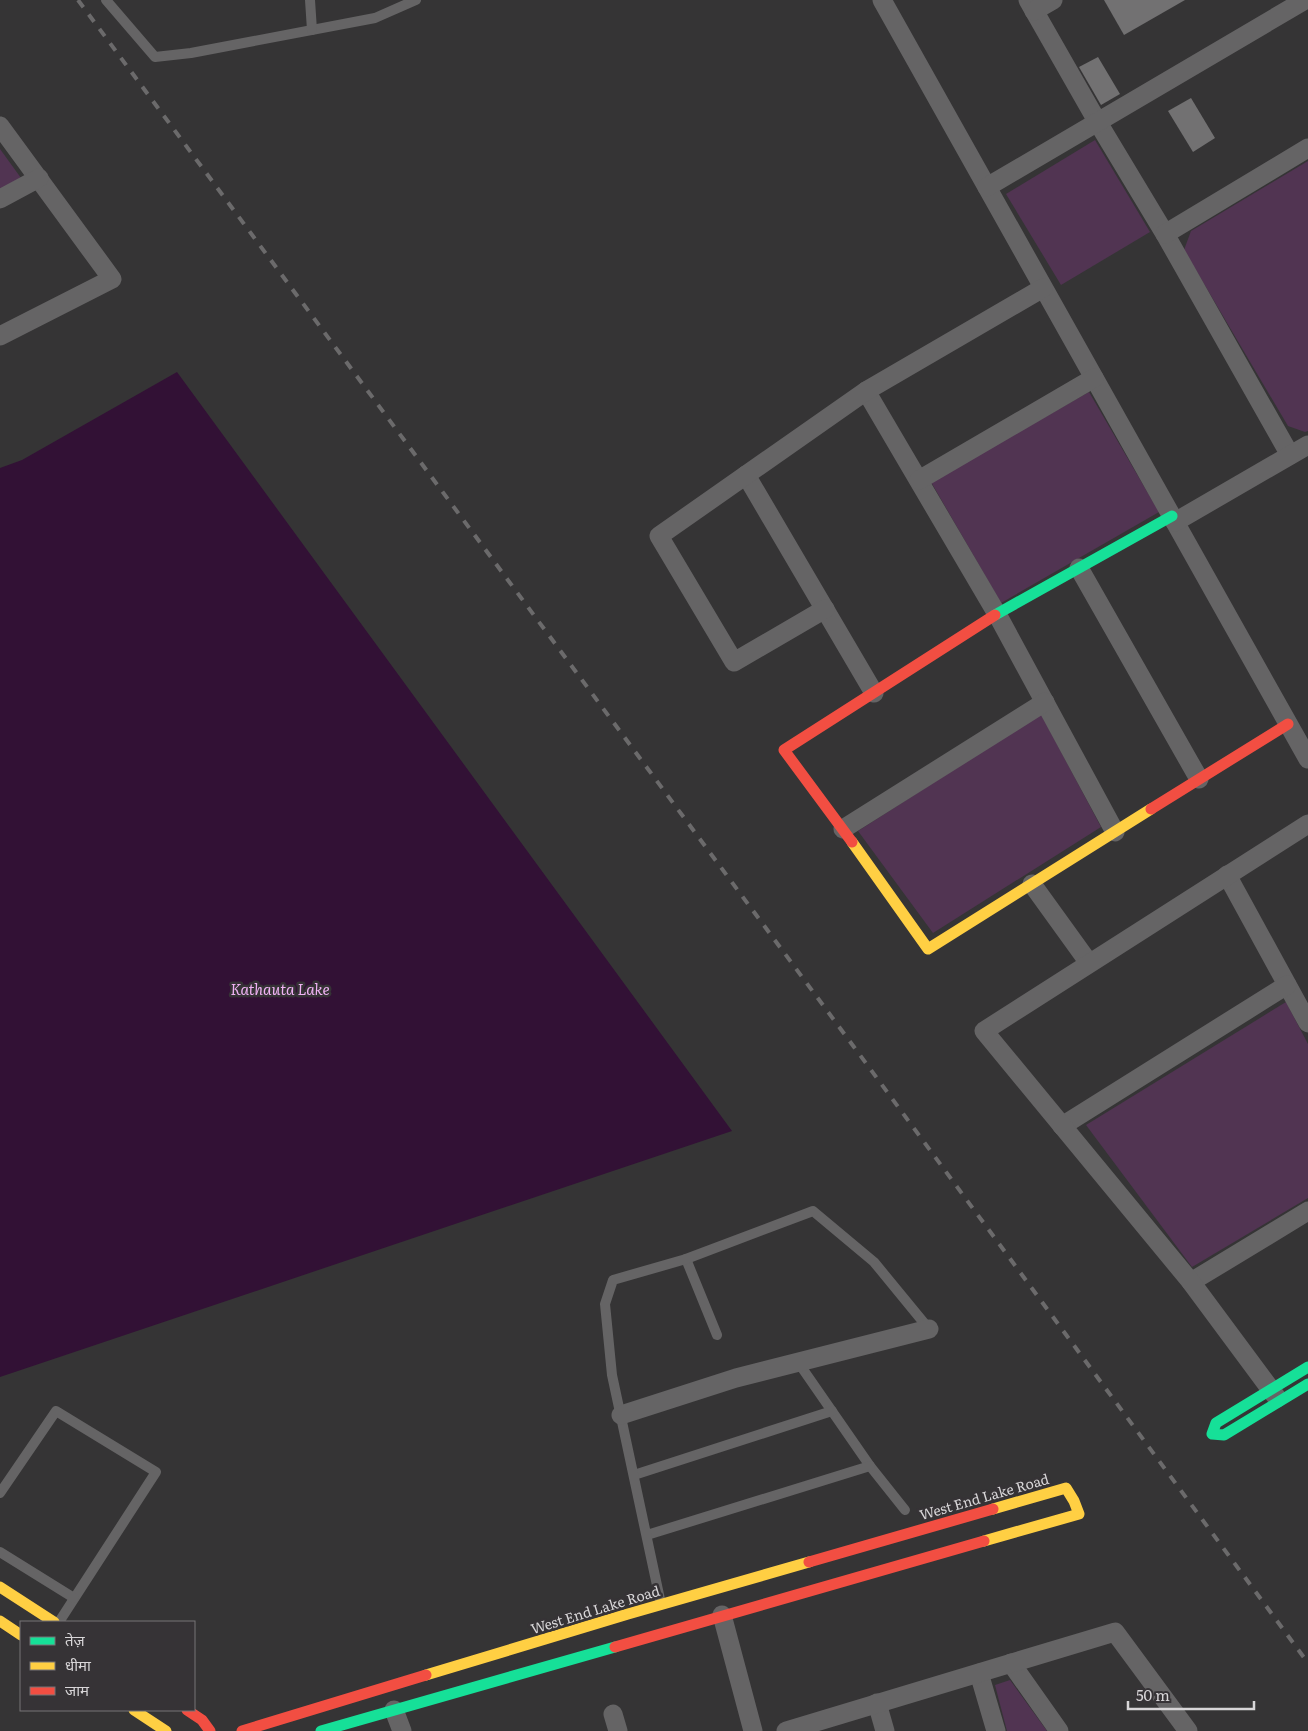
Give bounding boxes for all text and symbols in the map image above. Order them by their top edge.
water label: Kathauta Lake [230,977,330,1000]
street label: West End Lake Road [917,1468,1052,1524]
street label: West End Lake Road [528,1580,662,1638]
legend [20,1621,195,1711]
text: तेज़ [65,1628,86,1651]
text: धीमा [65,1653,92,1676]
text: जाम [65,1678,90,1701]
scale bar [1128,1678,1254,1710]
text: 50 m [1136,1683,1170,1706]

